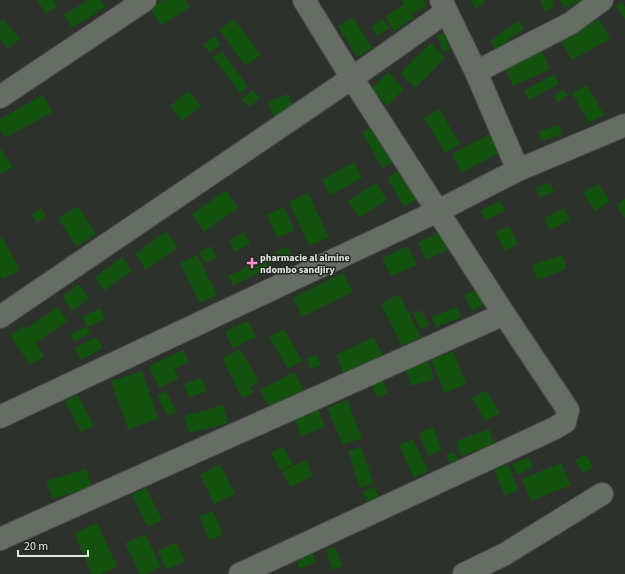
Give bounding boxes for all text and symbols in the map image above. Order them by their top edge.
place label: pharmacie al almine ndombo sandjiry [260,251,350,277]
marker: pharmacie al almine ndombo sandjiry [247,258,257,268]
scale bar [18,532,88,558]
text: 20 m [24,538,48,555]

